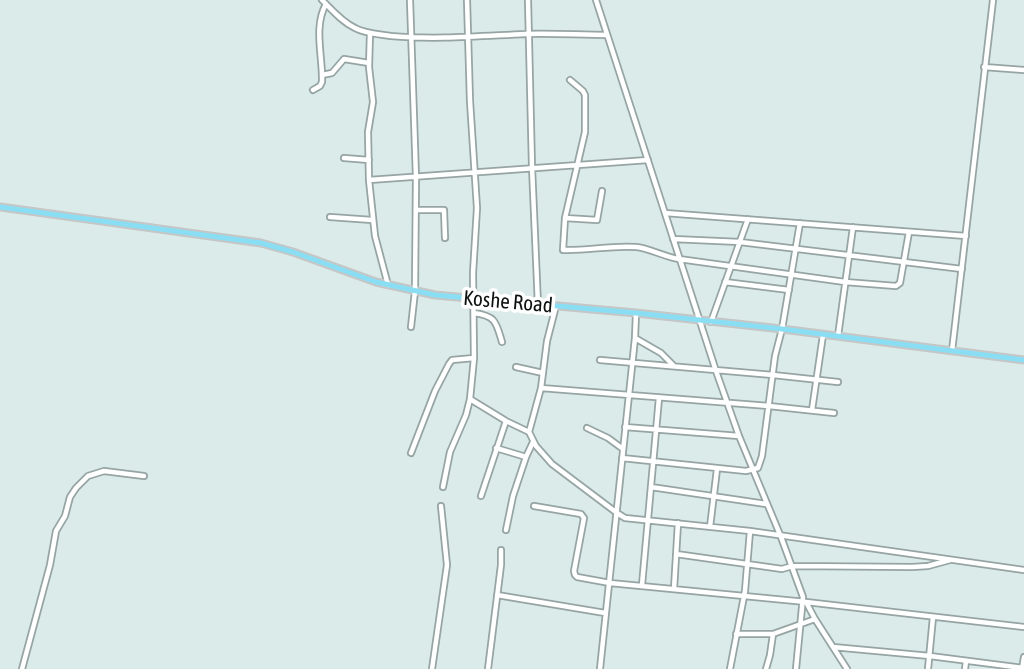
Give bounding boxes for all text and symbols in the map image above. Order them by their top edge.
street label: Koshe Road [462,286,554,318]

